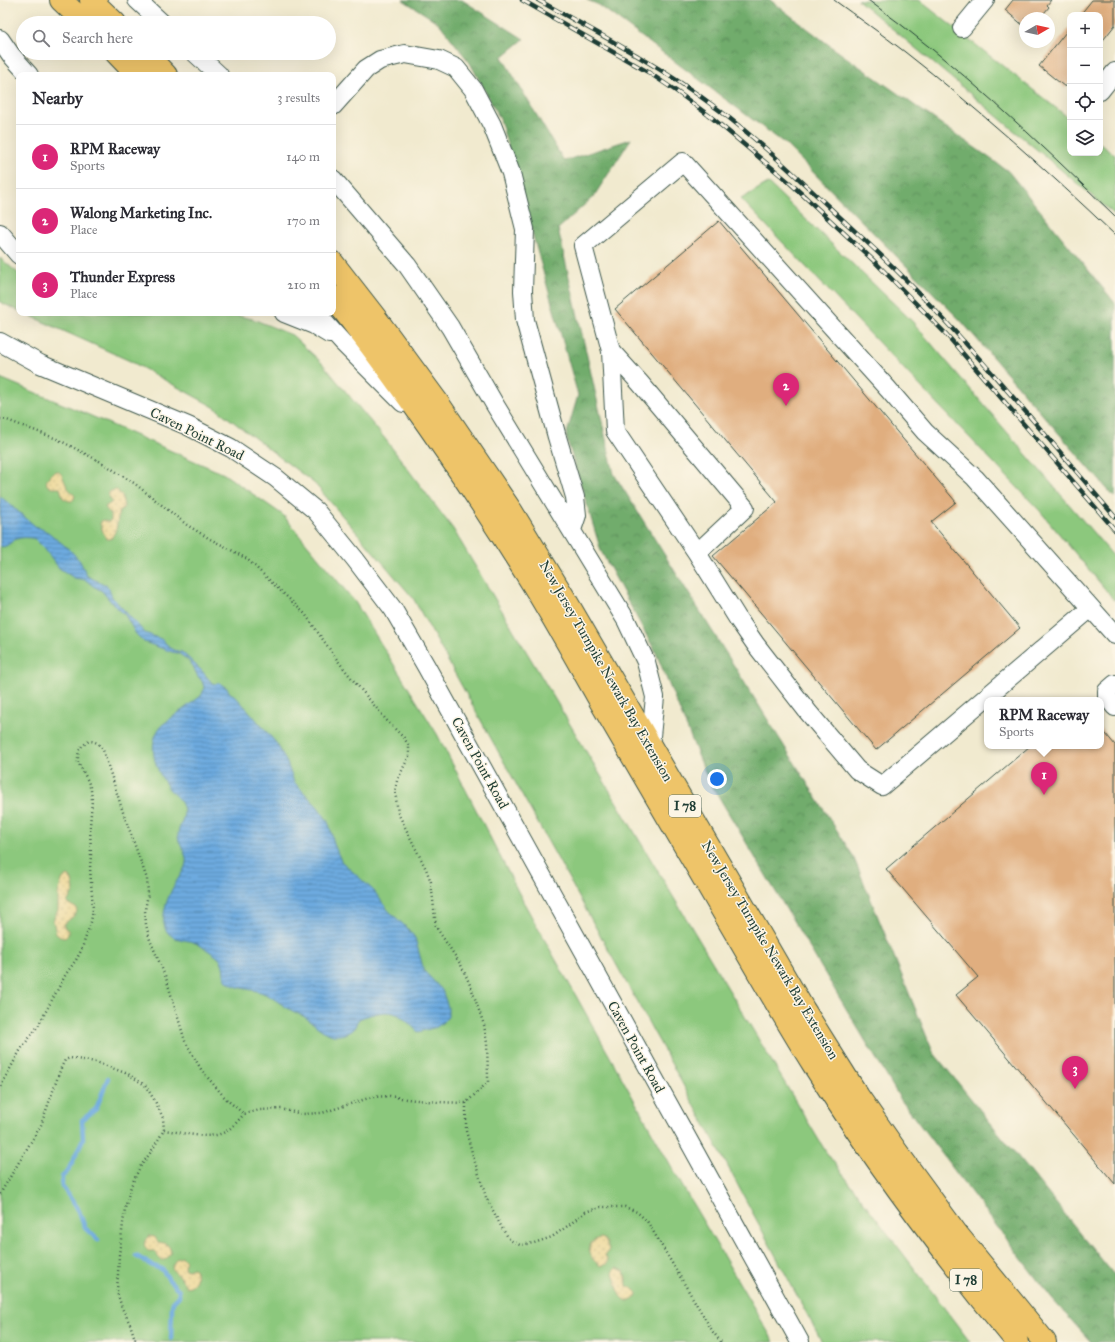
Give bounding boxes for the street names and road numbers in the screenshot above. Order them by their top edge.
street label: Caven Point Road [147,404,247,464]
street label: New Jersey Turnpike Newark Bay Extension [535,558,677,785]
street label: Caven Point Road [448,714,512,812]
road number: I 78 [669,795,701,817]
street label: New Jersey Turnpike Newark Bay Extension [697,837,842,1063]
street label: Caven Point Road [604,998,668,1096]
road number: I 78 [950,1269,982,1291]

